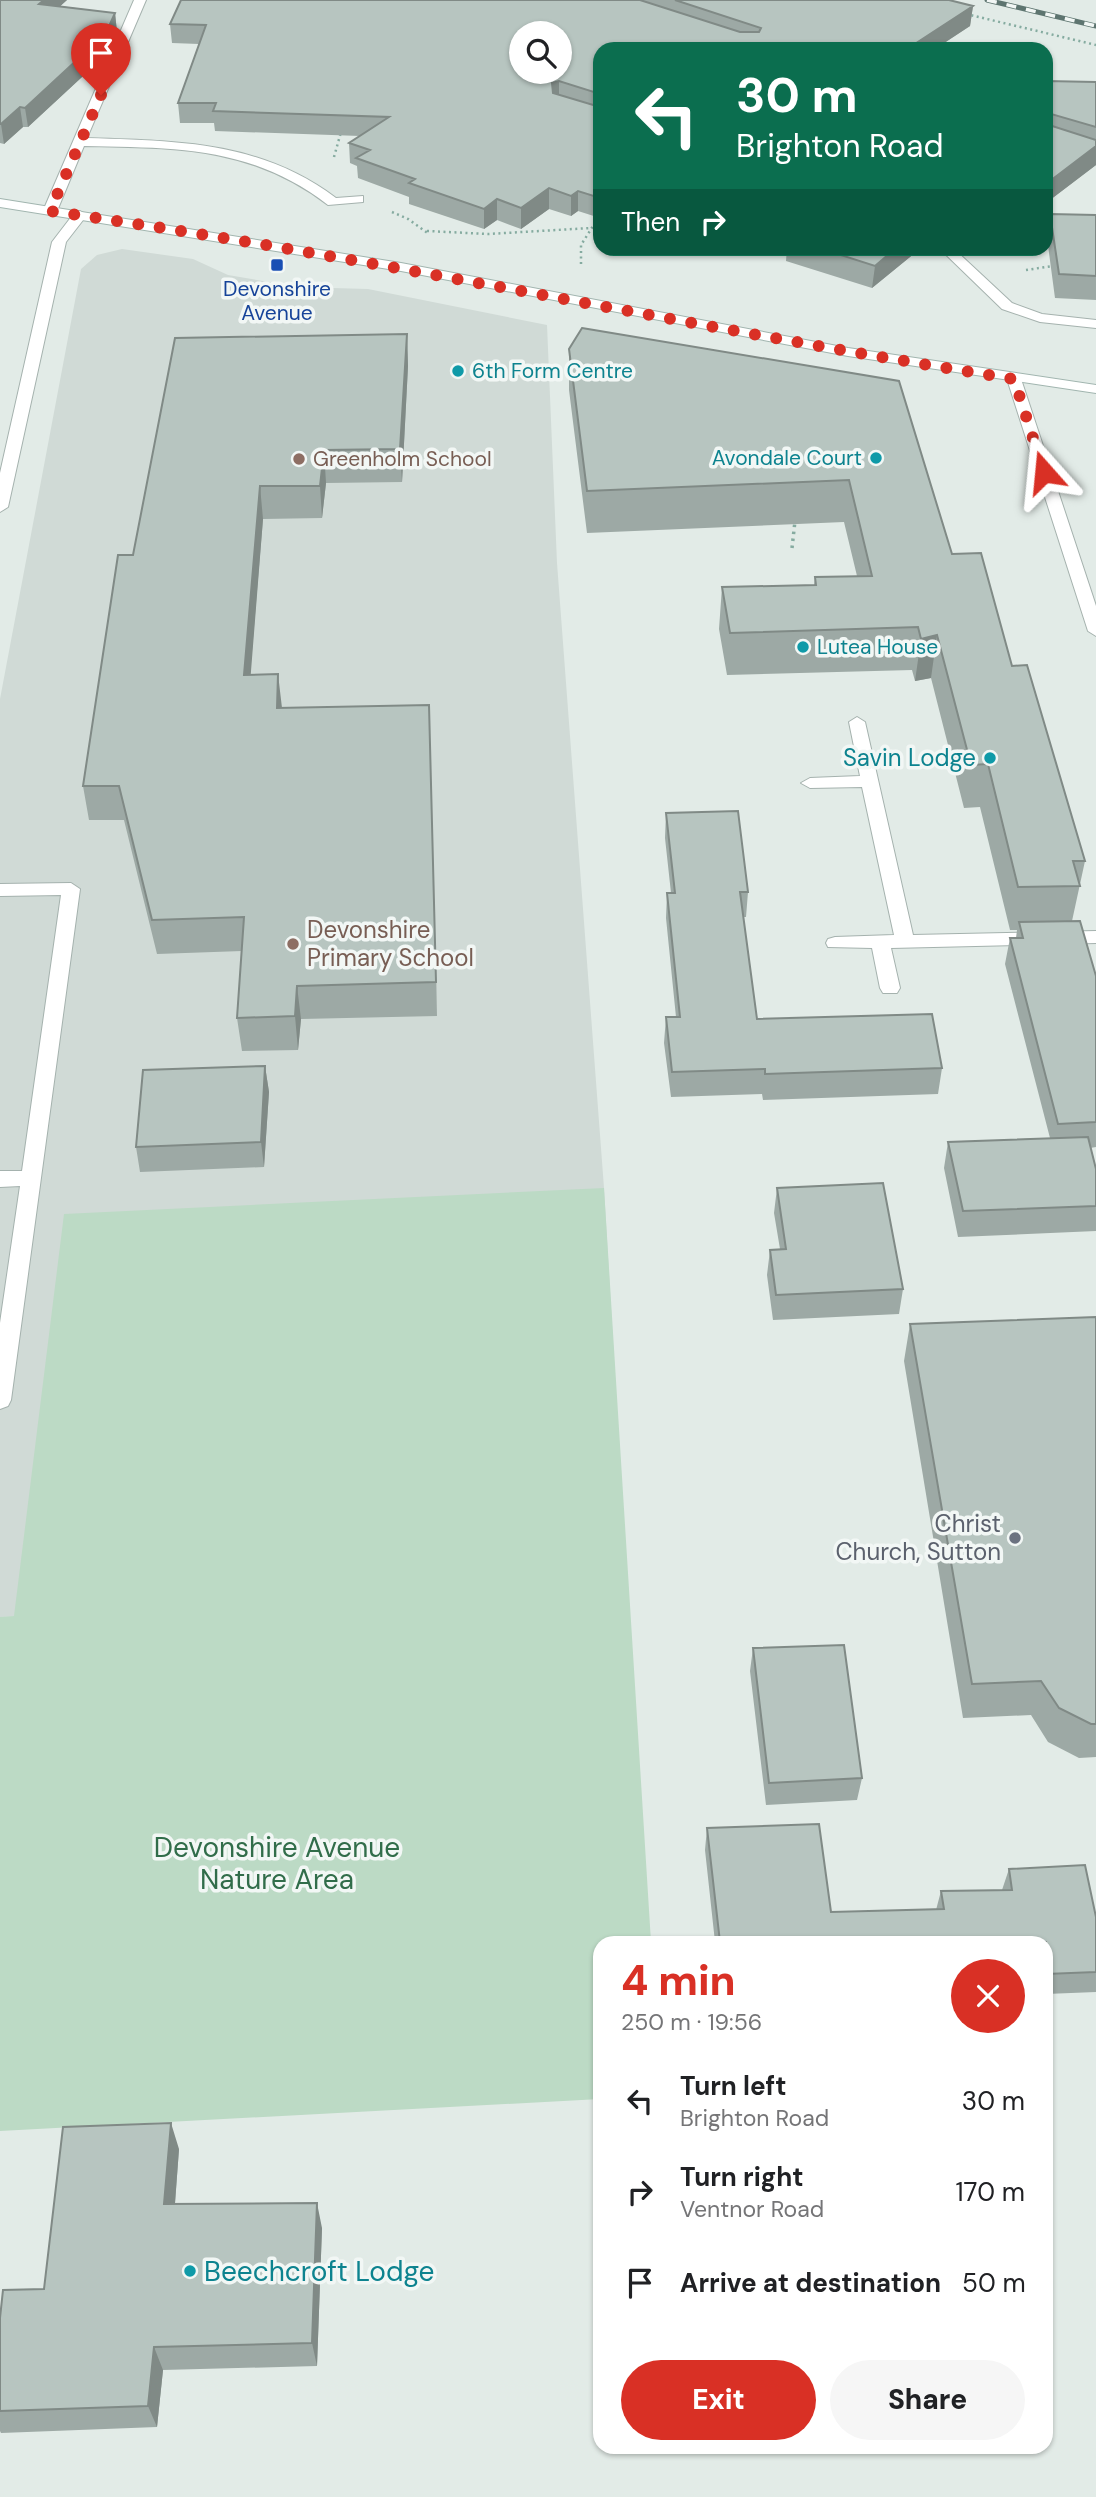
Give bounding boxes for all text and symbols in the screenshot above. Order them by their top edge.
map controls [509,21,572,84]
button: search [509,21,572,84]
pin [71,23,131,95]
icon: arrive [82,34,120,72]
text: 30 m [736,63,858,127]
icon: left [621,70,712,161]
text: Brighton Road [736,125,944,167]
icon: right [694,203,732,241]
text: Then [621,205,680,239]
marker: Devonshire Avenue [269,257,285,273]
place label: Devonshire Avenue [223,275,331,327]
place label: 6th Form Centre [472,357,633,385]
marker: 6th Form Centre [450,363,466,379]
position arrow [1007,435,1081,509]
place label: Avondale Court [712,444,862,472]
place label: Greenholm School [313,445,492,473]
marker: Avondale Court [868,450,884,466]
marker: Greenholm School [291,451,307,467]
place label: Lutea House [817,633,938,661]
marker: Lutea House [795,639,811,655]
place label: Savin Lodge [843,742,976,773]
marker: Savin Lodge [982,750,998,766]
place label: Devonshire Primary School [307,914,474,973]
marker: Devonshire Primary School [285,936,301,952]
place label: Christ Church, Sutton [835,1508,1001,1567]
marker: Christ Church, Sutton [1007,1530,1023,1546]
park label: Devonshire Avenue Nature Area [154,1829,400,1898]
text: 4 min [621,1953,736,2008]
button: close [951,1959,1025,2033]
text: 250 m · 19:56 [621,2007,762,2037]
text: Turn left [680,2069,787,2103]
icon: left [621,2082,659,2120]
text: 30 m [962,2084,1025,2118]
text: Brighton Road [680,2103,829,2133]
text: Turn right [680,2160,804,2194]
icon: right [621,2173,659,2211]
text: 170 m [956,2175,1025,2209]
text: Ventnor Road [680,2194,824,2224]
place label: Beechcroft Lodge [204,2253,435,2290]
marker: Beechcroft Lodge [182,2263,198,2279]
icon: arrive [621,2264,659,2302]
text: Arrive at destination [680,2266,941,2300]
text: 50 m [962,2266,1026,2300]
button: Exit [621,2360,816,2440]
button: Share [830,2360,1025,2440]

